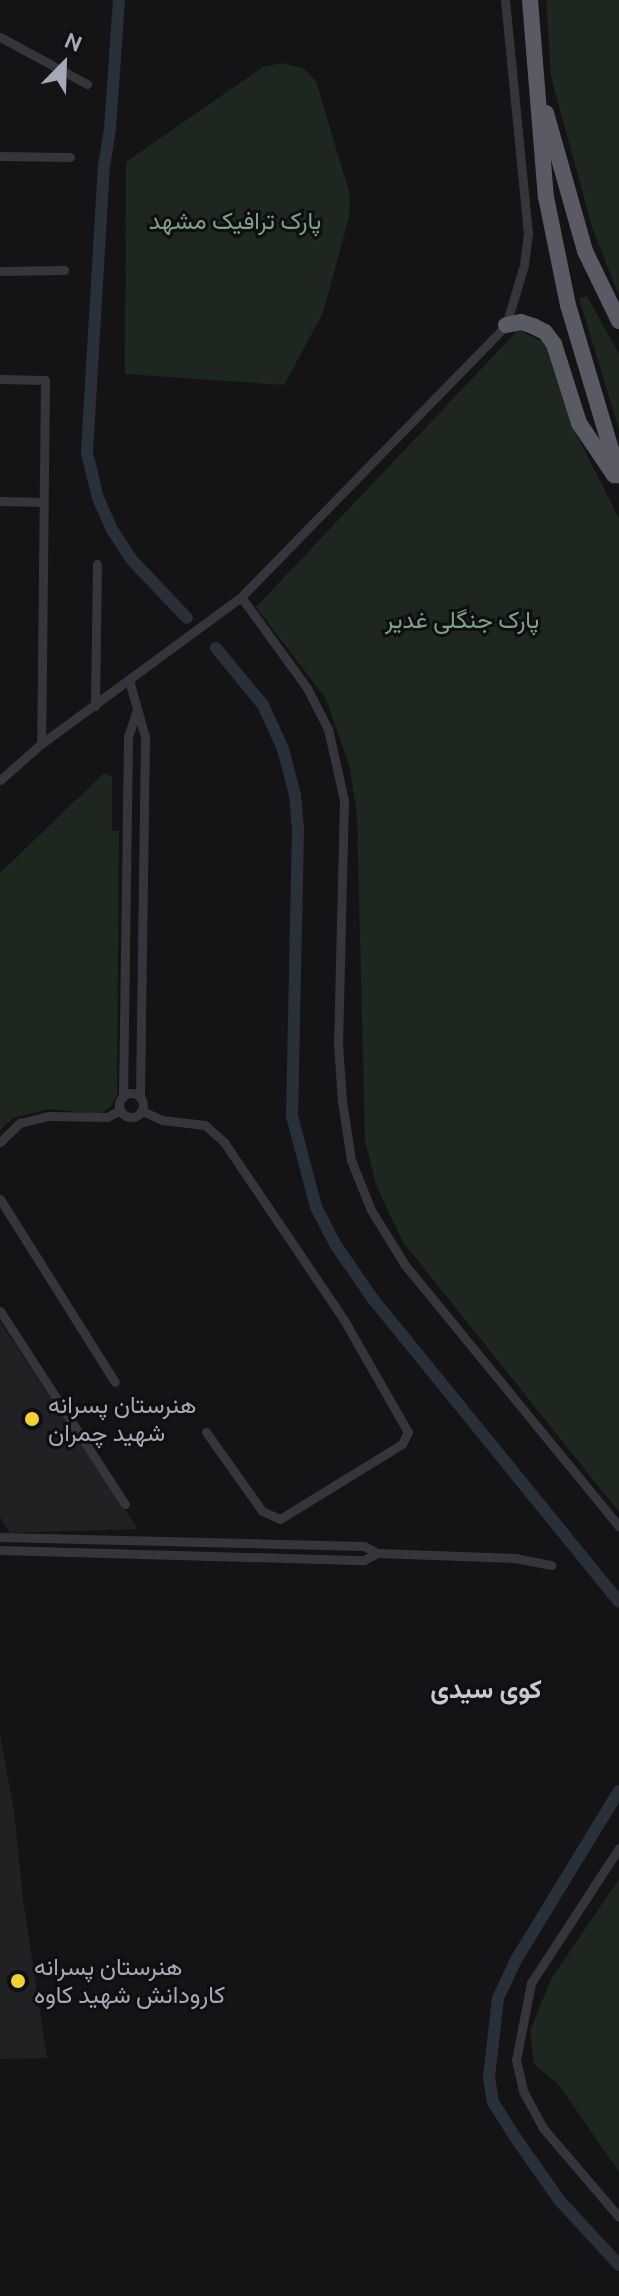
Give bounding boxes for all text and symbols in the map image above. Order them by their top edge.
north arrow [24,24,104,104]
text: N [61,27,86,56]
park label: پارک ترافیک مشهد [149,207,321,235]
park label: پارک جنگلی غدیر [385,606,539,634]
place label: هنرستان پسرانه شهید چمران [48,1391,197,1447]
marker: هنرستان پسرانه شهید چمران [23,1410,41,1428]
district label: کوی سیدی [430,1673,542,1705]
place label: هنرستان پسرانه کارودانش شهید کاوه [34,1953,225,2009]
marker: هنرستان پسرانه کارودانش شهید کاوه [9,1972,27,1990]

